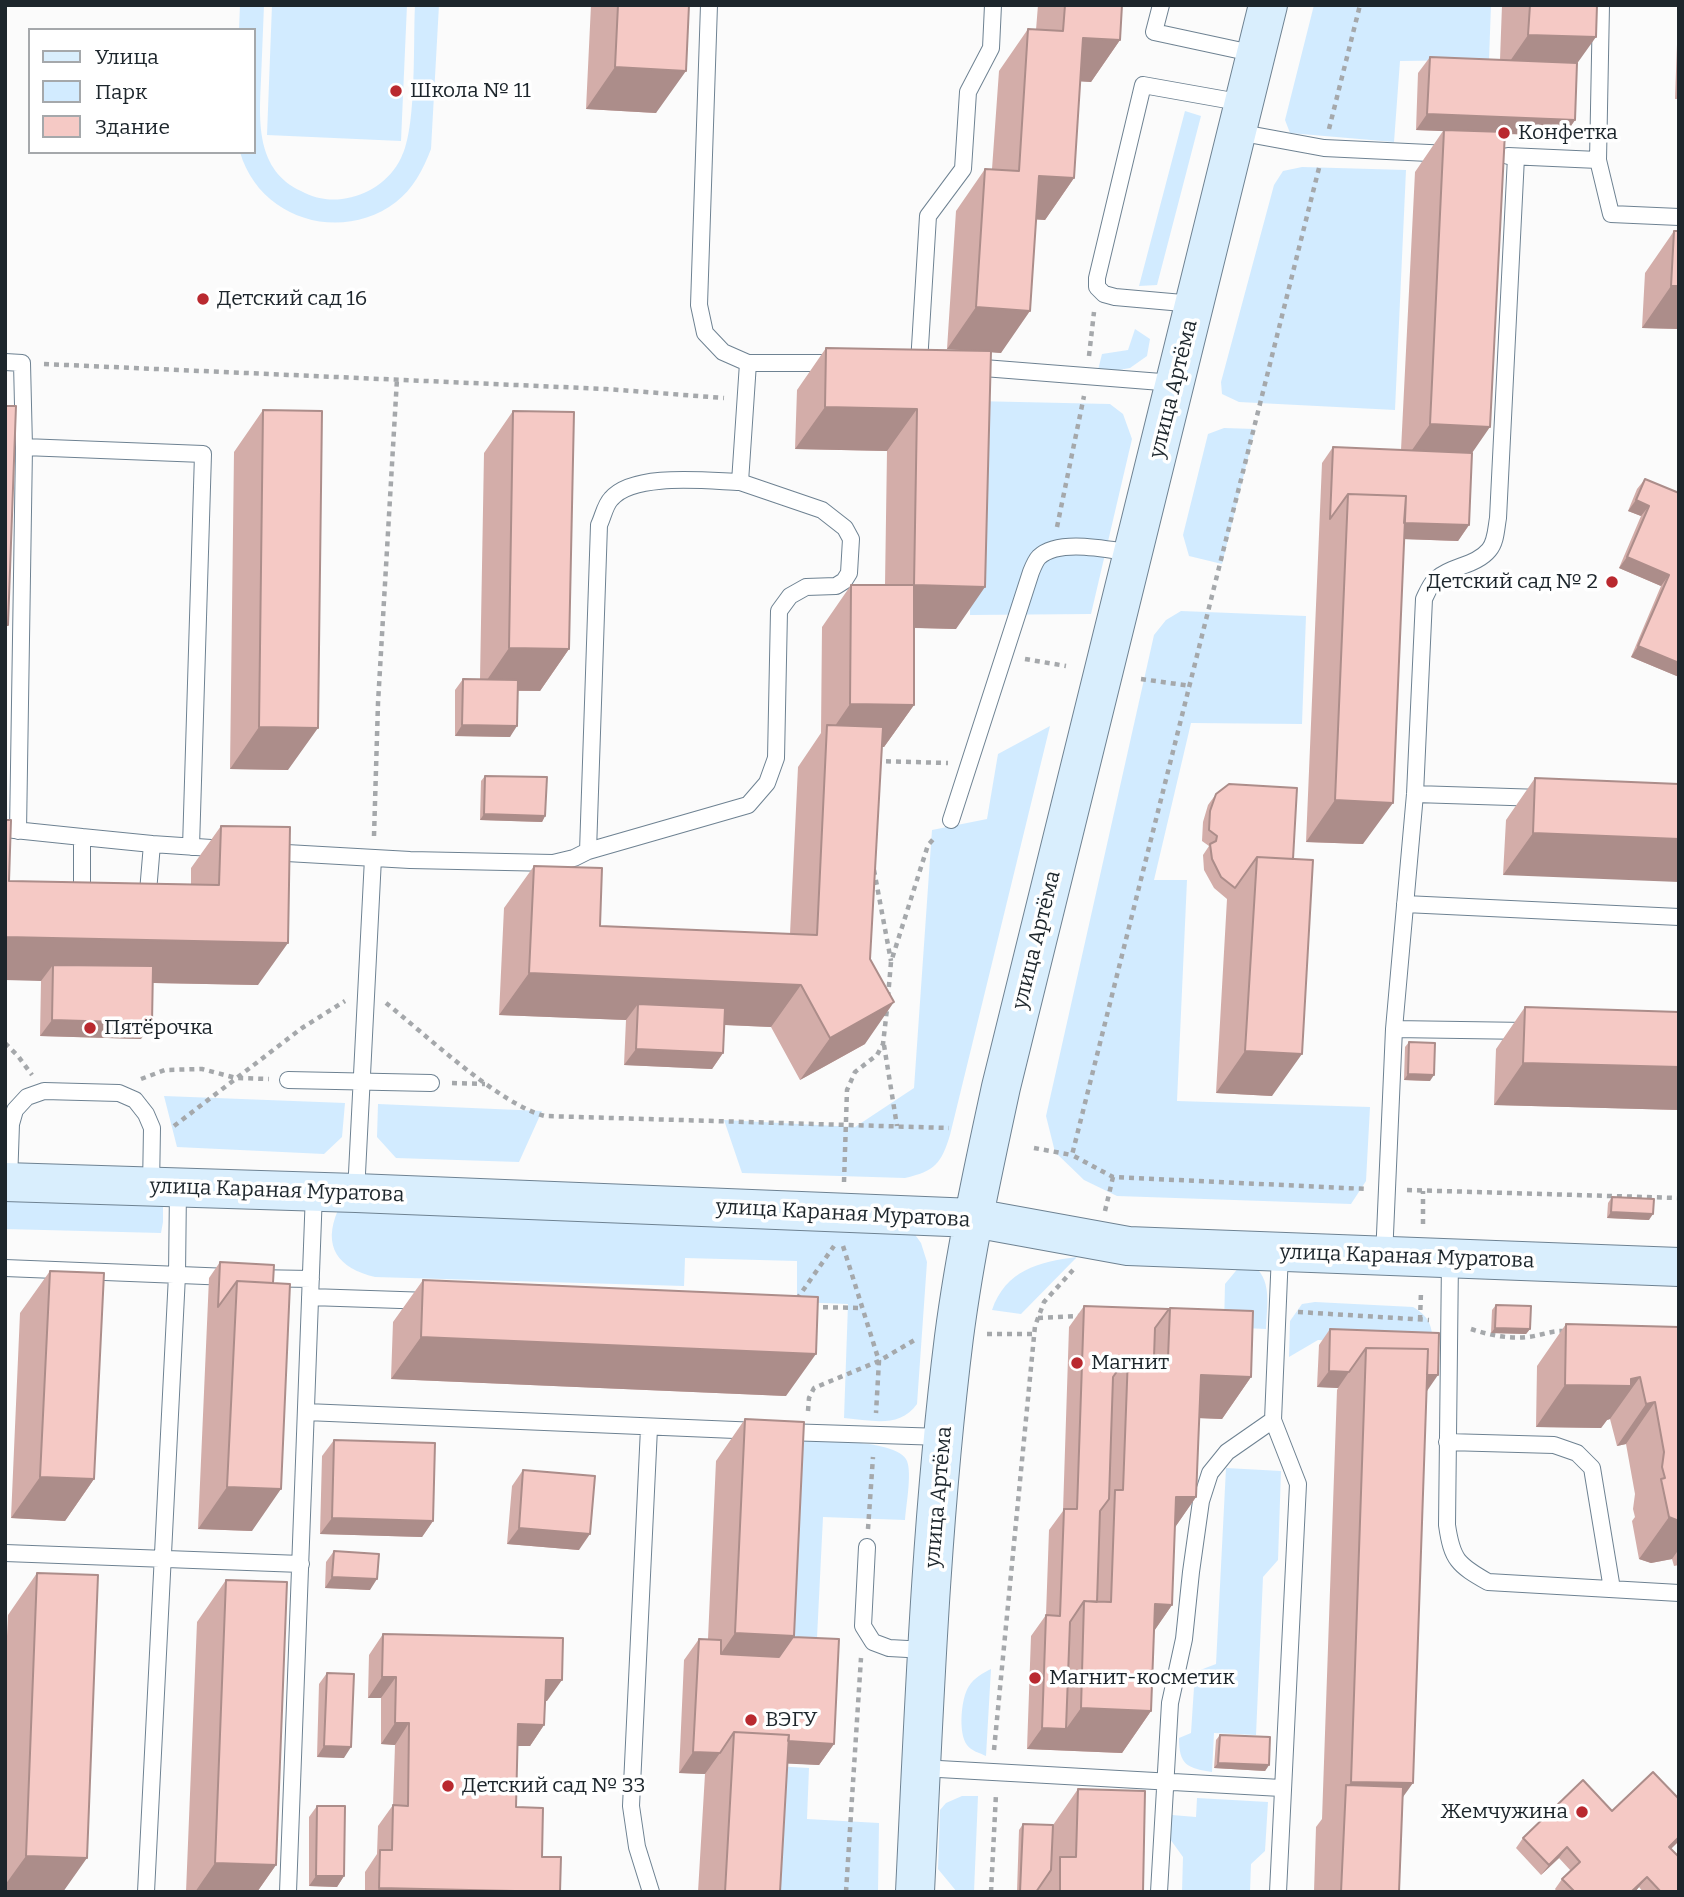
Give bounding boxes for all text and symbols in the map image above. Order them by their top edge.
legend [28,28,256,154]
text: Улица [95,44,159,70]
place label: Школа № 11 [410,78,531,104]
text: Парк [95,79,147,105]
marker: Школа № 11 [388,83,404,99]
text: Здание [95,114,170,140]
place label: Конфетка [1518,120,1618,146]
marker: Конфетка [1496,125,1512,141]
place label: Детский сад 16 [217,286,367,312]
marker: Детский сад 16 [195,291,211,307]
street label: улица Артёма [1145,317,1203,461]
place label: Детский сад № 2 [1427,569,1598,595]
marker: Детский сад № 2 [1604,574,1620,590]
street label: улица Артёма [1008,868,1066,1012]
place label: Пятёрочка [104,1015,213,1041]
marker: Пятёрочка [82,1020,98,1036]
street label: улица Караная Муратова [149,1174,405,1208]
street label: улица Караная Муратова [715,1195,971,1233]
street label: улица Караная Муратова [1279,1240,1535,1274]
place label: Магнит [1091,1350,1169,1376]
marker: Магнит [1069,1355,1085,1371]
street label: улица Артёма [920,1425,958,1569]
place label: Магнит-косметик [1049,1665,1235,1691]
marker: Магнит-косметик [1027,1670,1043,1686]
place label: ВЭГУ [765,1707,817,1733]
marker: ВЭГУ [743,1712,759,1728]
place label: Детский сад № 33 [462,1773,645,1799]
marker: Детский сад № 33 [440,1778,456,1794]
place label: Жемчужина [1440,1799,1568,1825]
marker: Жемчужина [1574,1804,1590,1820]

